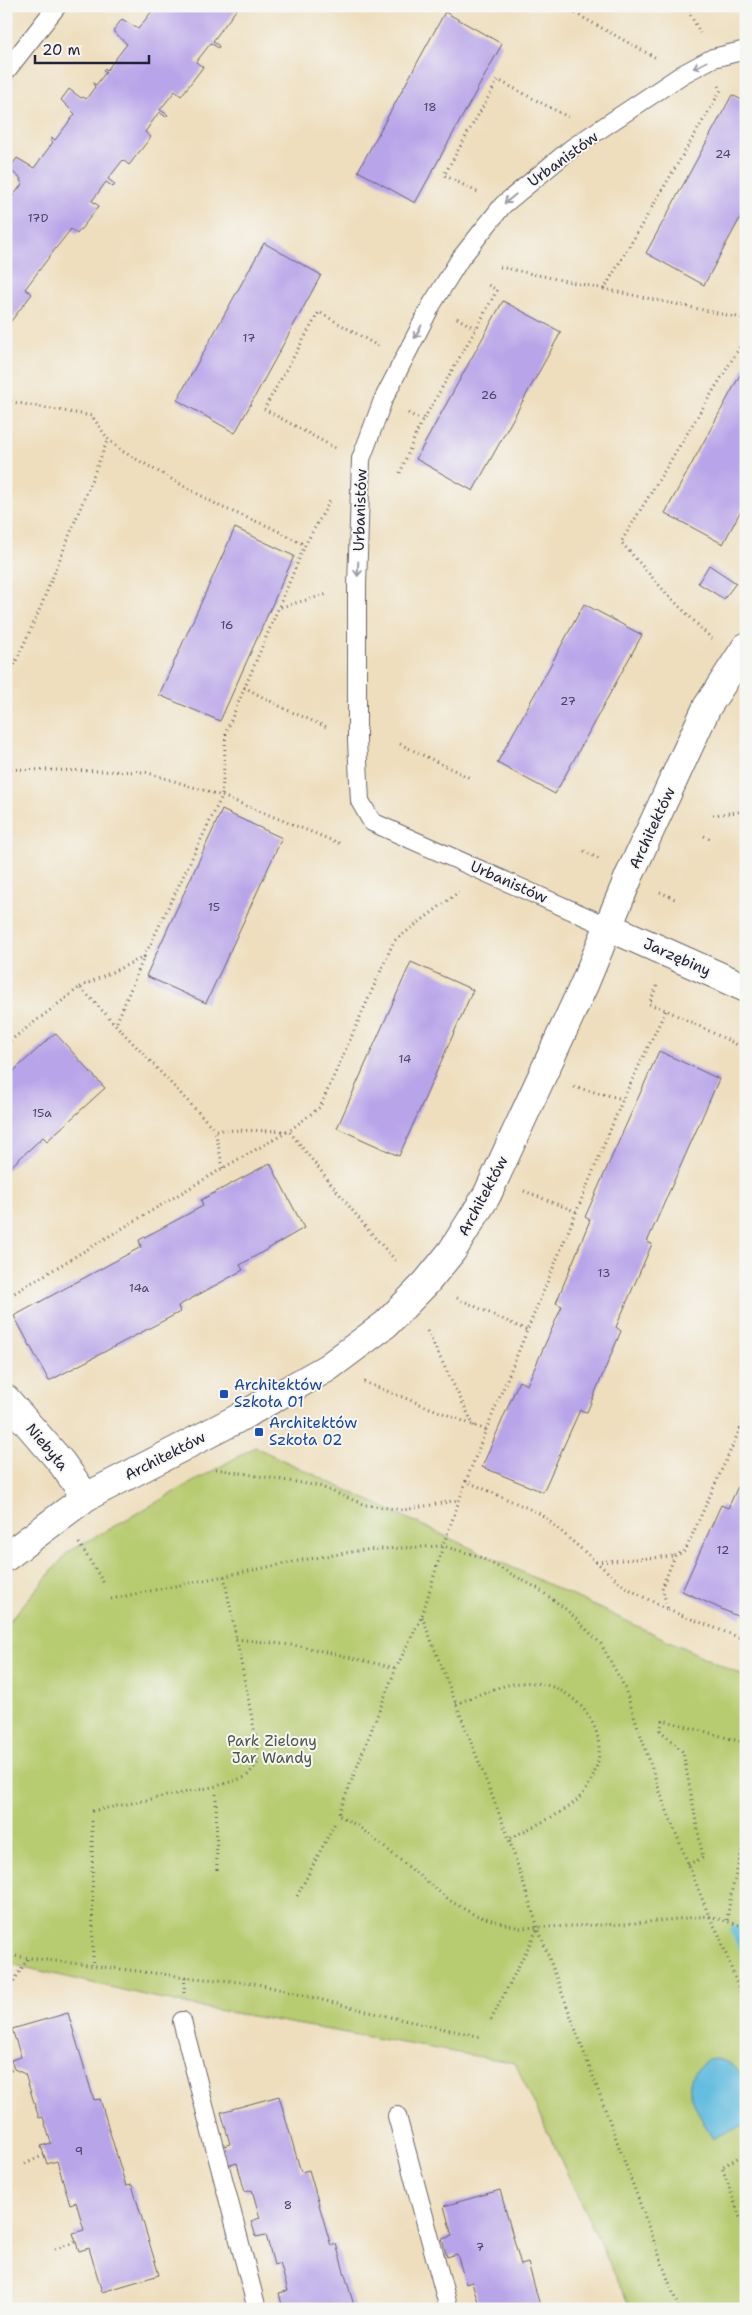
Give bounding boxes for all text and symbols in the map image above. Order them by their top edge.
scale bar [35,32,149,64]
text: 20 m [42,40,81,60]
one-way arrow [693,61,708,70]
house number: 18 [423,99,437,115]
street label: Urbanistów [524,127,602,191]
house number: 24 [715,146,731,162]
one-way arrow [504,193,517,204]
house number: 17D [28,210,48,226]
one-way arrow [413,324,423,339]
house number: 17 [243,330,255,346]
house number: 26 [481,387,497,403]
street label: Urbanistów [349,468,371,552]
one-way arrow [353,560,363,577]
house number: 16 [220,617,234,633]
house number: 27 [560,693,576,709]
street label: Architektów [624,784,680,872]
street label: Urbanistów [467,856,551,908]
house number: 15 [208,899,220,915]
street label: Jarzębiny [640,933,714,981]
house number: 14 [399,1051,411,1067]
house number: 15a [32,1105,52,1121]
street label: Architektów [453,1152,513,1240]
house number: 13 [598,1265,610,1281]
house number: 14a [129,1280,150,1296]
place label: Architektów Szkoła 01 [234,1375,322,1412]
marker: Architektów Szkoła 01 [218,1388,230,1400]
place label: Architektów Szkoła 02 [269,1413,357,1450]
street label: Niebyła [21,1419,73,1475]
marker: Architektów Szkoła 02 [253,1426,265,1438]
street label: Architektów [121,1427,209,1485]
house number: 12 [717,1542,729,1558]
park label: Park Zielony Jar Wandy [227,1731,317,1768]
house number: 9 [75,2143,83,2159]
house number: 8 [284,2197,292,2213]
house number: 7 [476,2239,484,2255]

